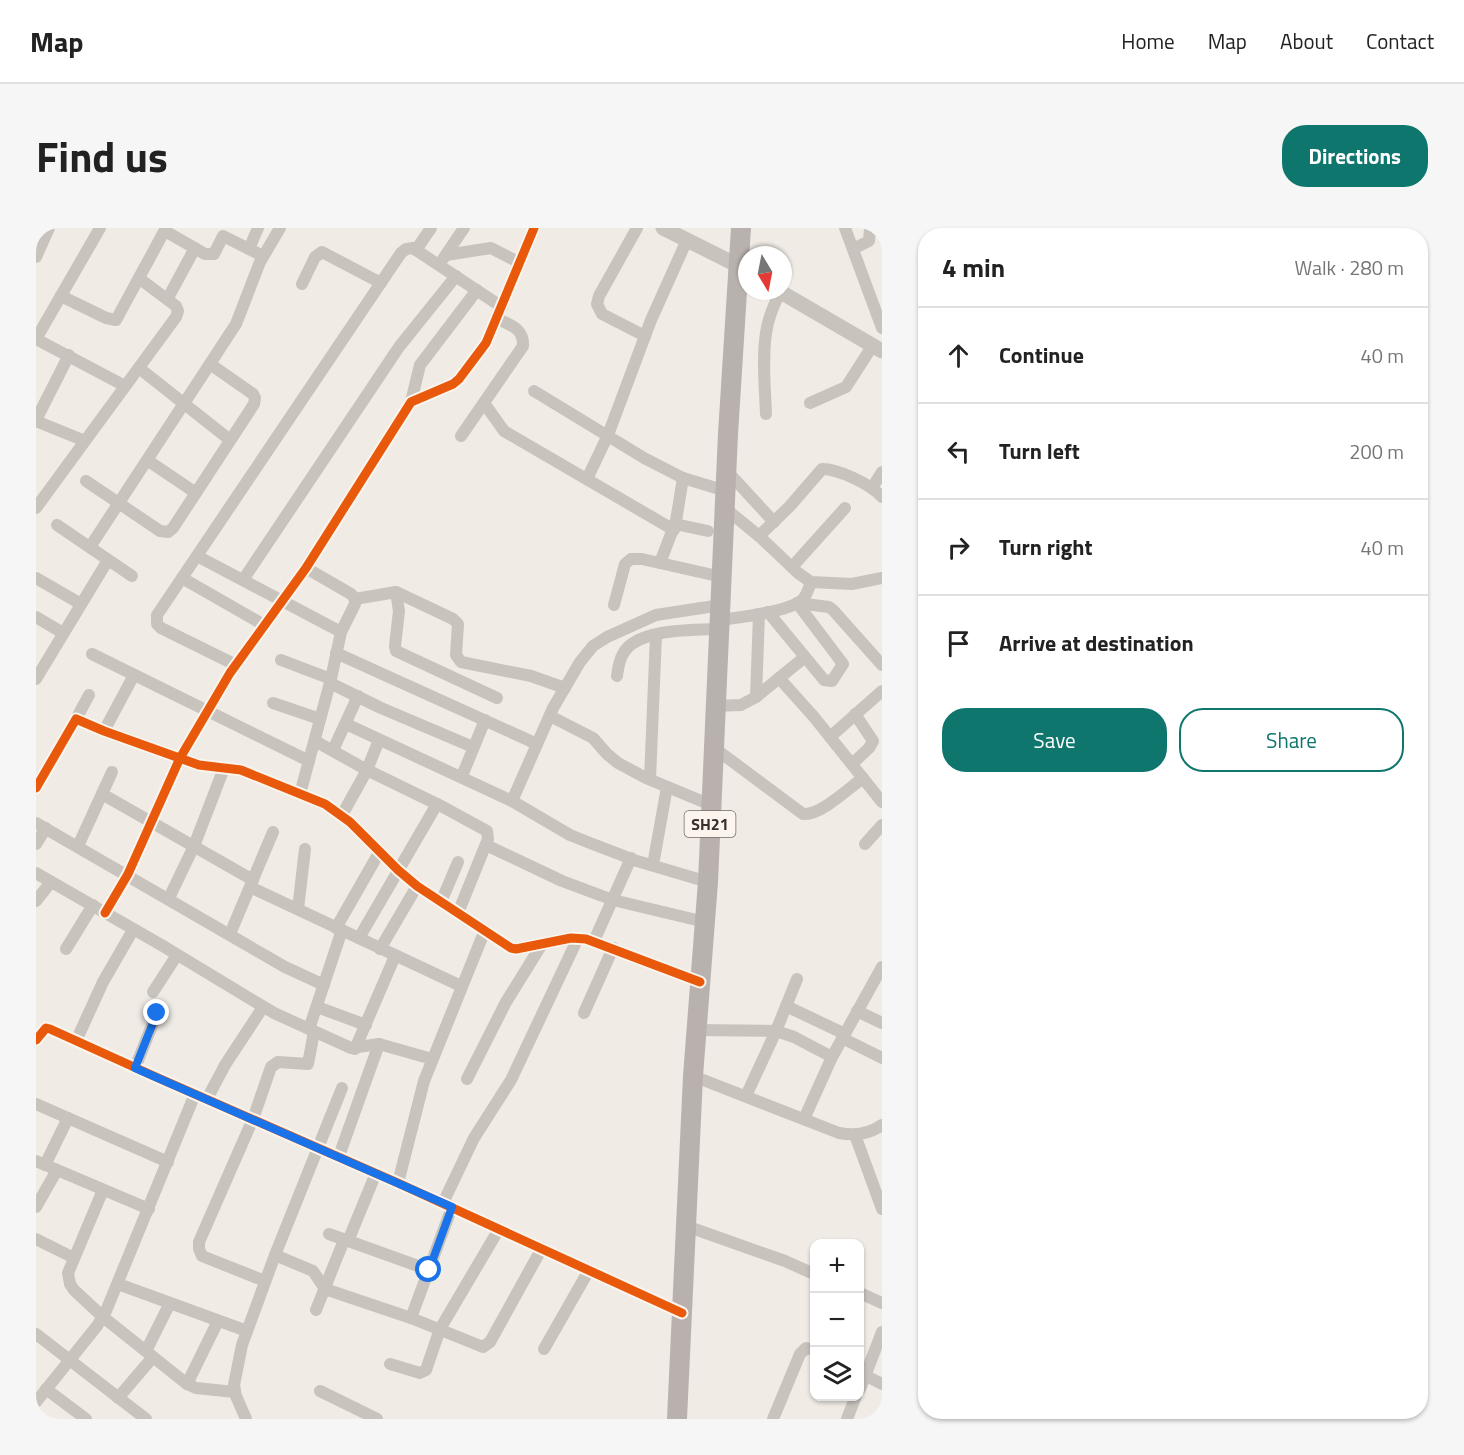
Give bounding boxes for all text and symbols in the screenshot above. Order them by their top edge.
text: Map [30,20,84,63]
text: Home [1121,25,1175,57]
text: Map [1208,25,1247,57]
text: About [1280,25,1333,57]
text: Contact [1366,25,1434,57]
text: Find us [36,124,168,188]
button: Directions [1282,125,1428,187]
north arrow [738,246,792,300]
text: 4 min [942,248,1005,287]
text: Walk · 280 m [1295,252,1404,283]
text: Continue [999,338,1084,372]
icon: ahead [942,339,975,372]
text: 40 m [1360,340,1404,371]
text: Turn left [999,434,1080,468]
icon: left [942,435,975,468]
text: 200 m [1349,436,1404,467]
text: Turn right [999,530,1093,564]
icon: right [942,531,975,564]
text: 40 m [1360,532,1404,563]
text: Arrive at destination [999,626,1194,660]
icon: arrive [942,627,975,660]
button: Save [942,708,1167,772]
button: Share [1179,708,1404,772]
road number: SH21 [684,811,736,837]
route end [143,999,169,1025]
map controls [810,1239,864,1401]
button: + [810,1239,864,1293]
route start [415,1256,441,1282]
button: − [810,1293,864,1347]
button: layers [810,1347,864,1401]

